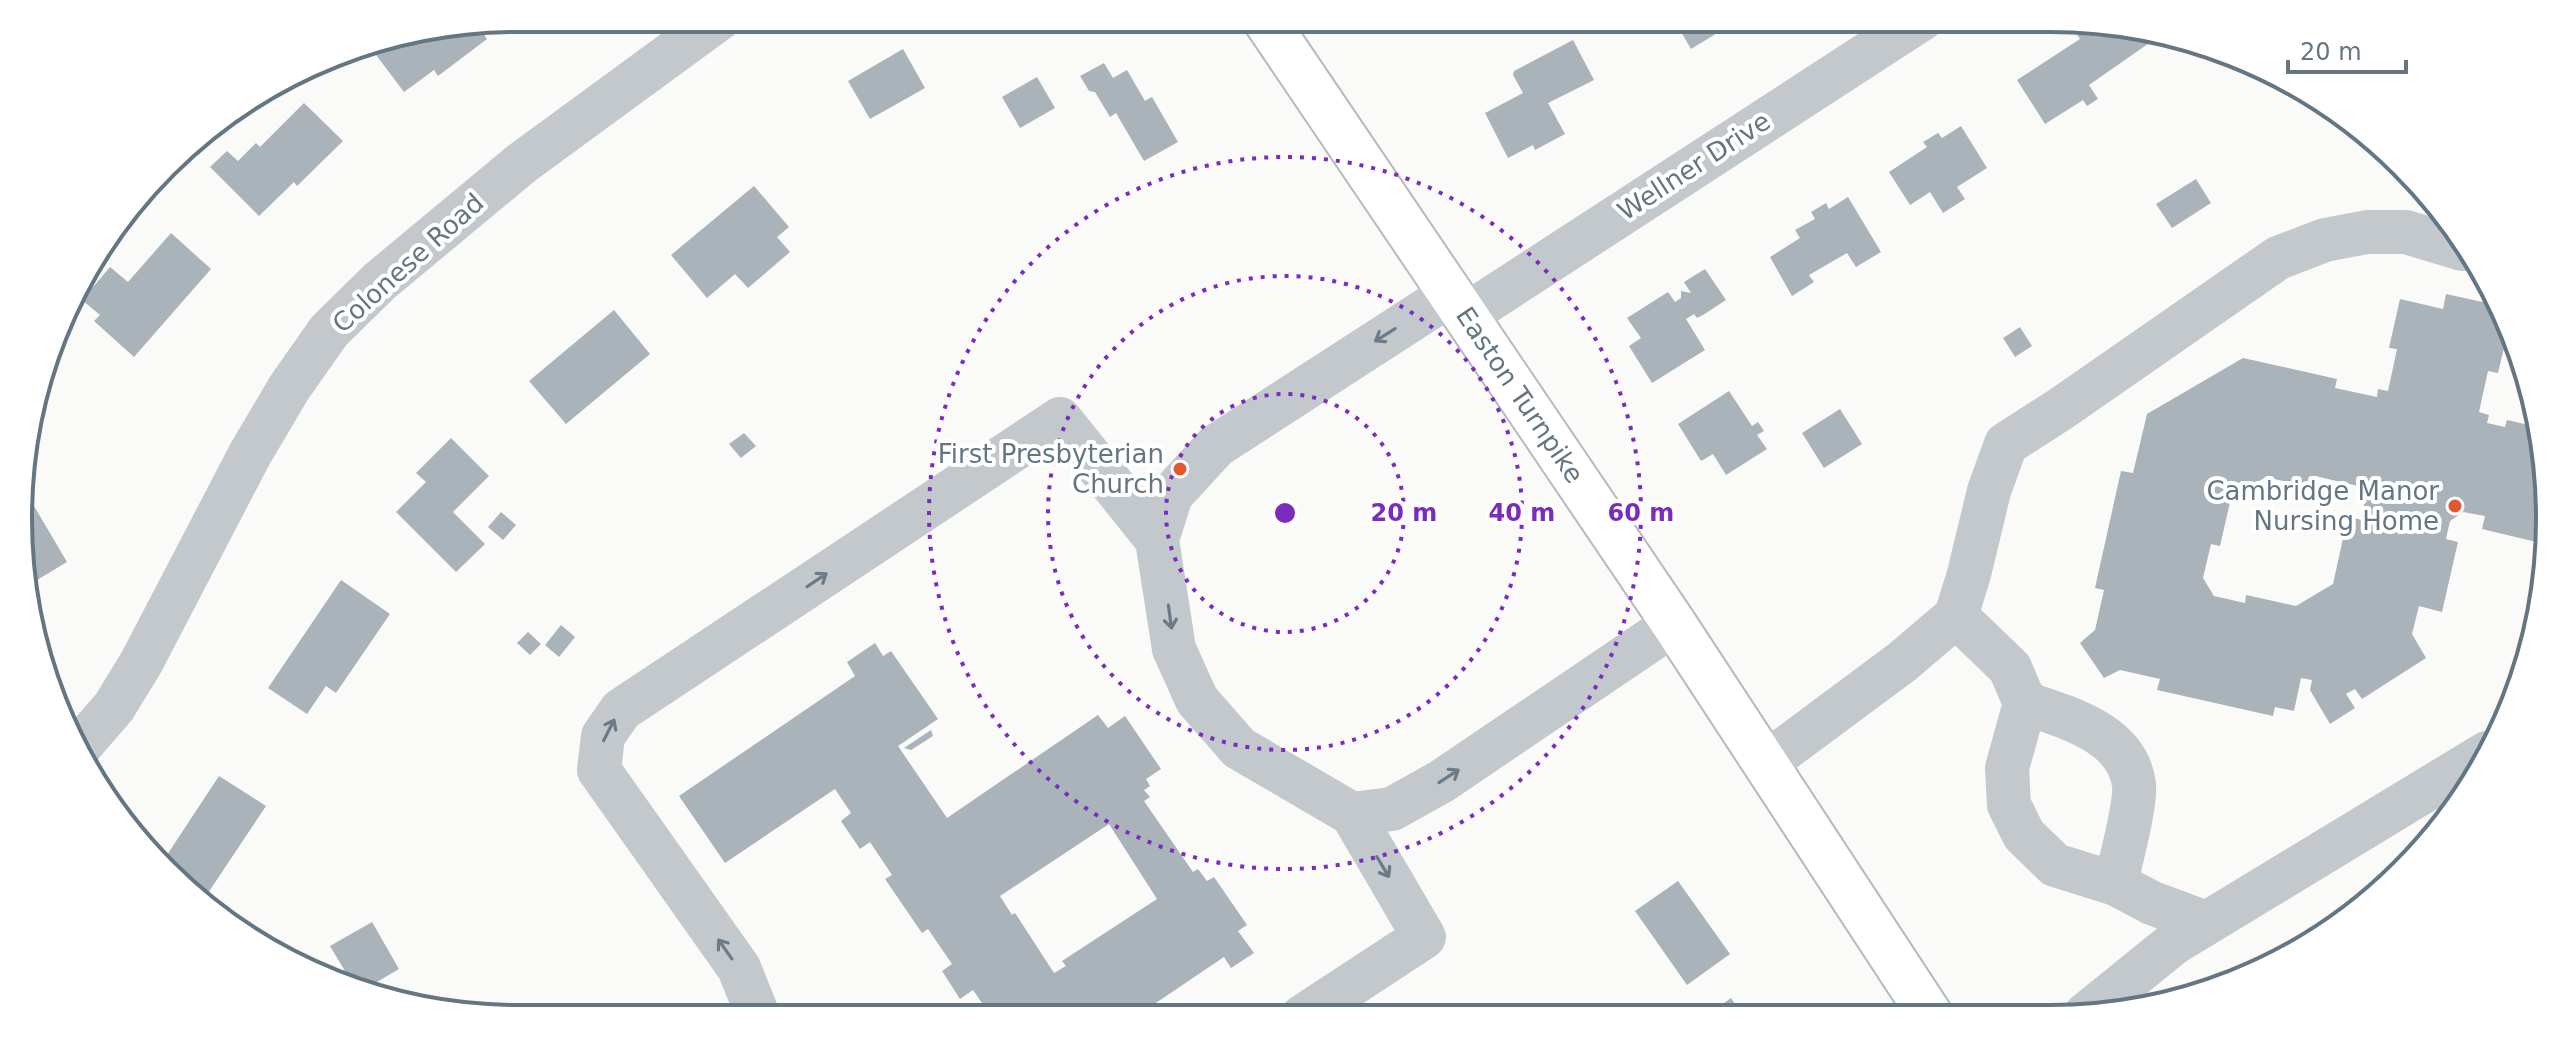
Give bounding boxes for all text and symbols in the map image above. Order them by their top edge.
scale bar [2288,24,2406,74]
text: 20 m [2300,38,2362,66]
street label: Wellner Drive [1612,106,1776,226]
street label: Colonese Road [326,187,490,339]
street label: Easton Turnpike [1450,301,1590,489]
one-way arrow [1374,328,1397,344]
place label: First Presbyterian Church [938,439,1164,499]
marker: First Presbyterian Church [1171,460,1189,478]
place label: Cambridge Manor Nursing Home [2206,476,2439,536]
marker: Cambridge Manor Nursing Home [2446,497,2464,515]
centre of rings [1271,499,1299,527]
text: 20 m [1371,499,1437,527]
text: 40 m [1489,499,1555,527]
text: 60 m [1608,499,1674,527]
one-way arrow [806,571,828,588]
one-way arrow [1163,604,1178,629]
one-way arrow [602,719,617,743]
one-way arrow [1437,767,1460,783]
one-way arrow [1375,855,1391,878]
one-way arrow [717,938,733,960]

